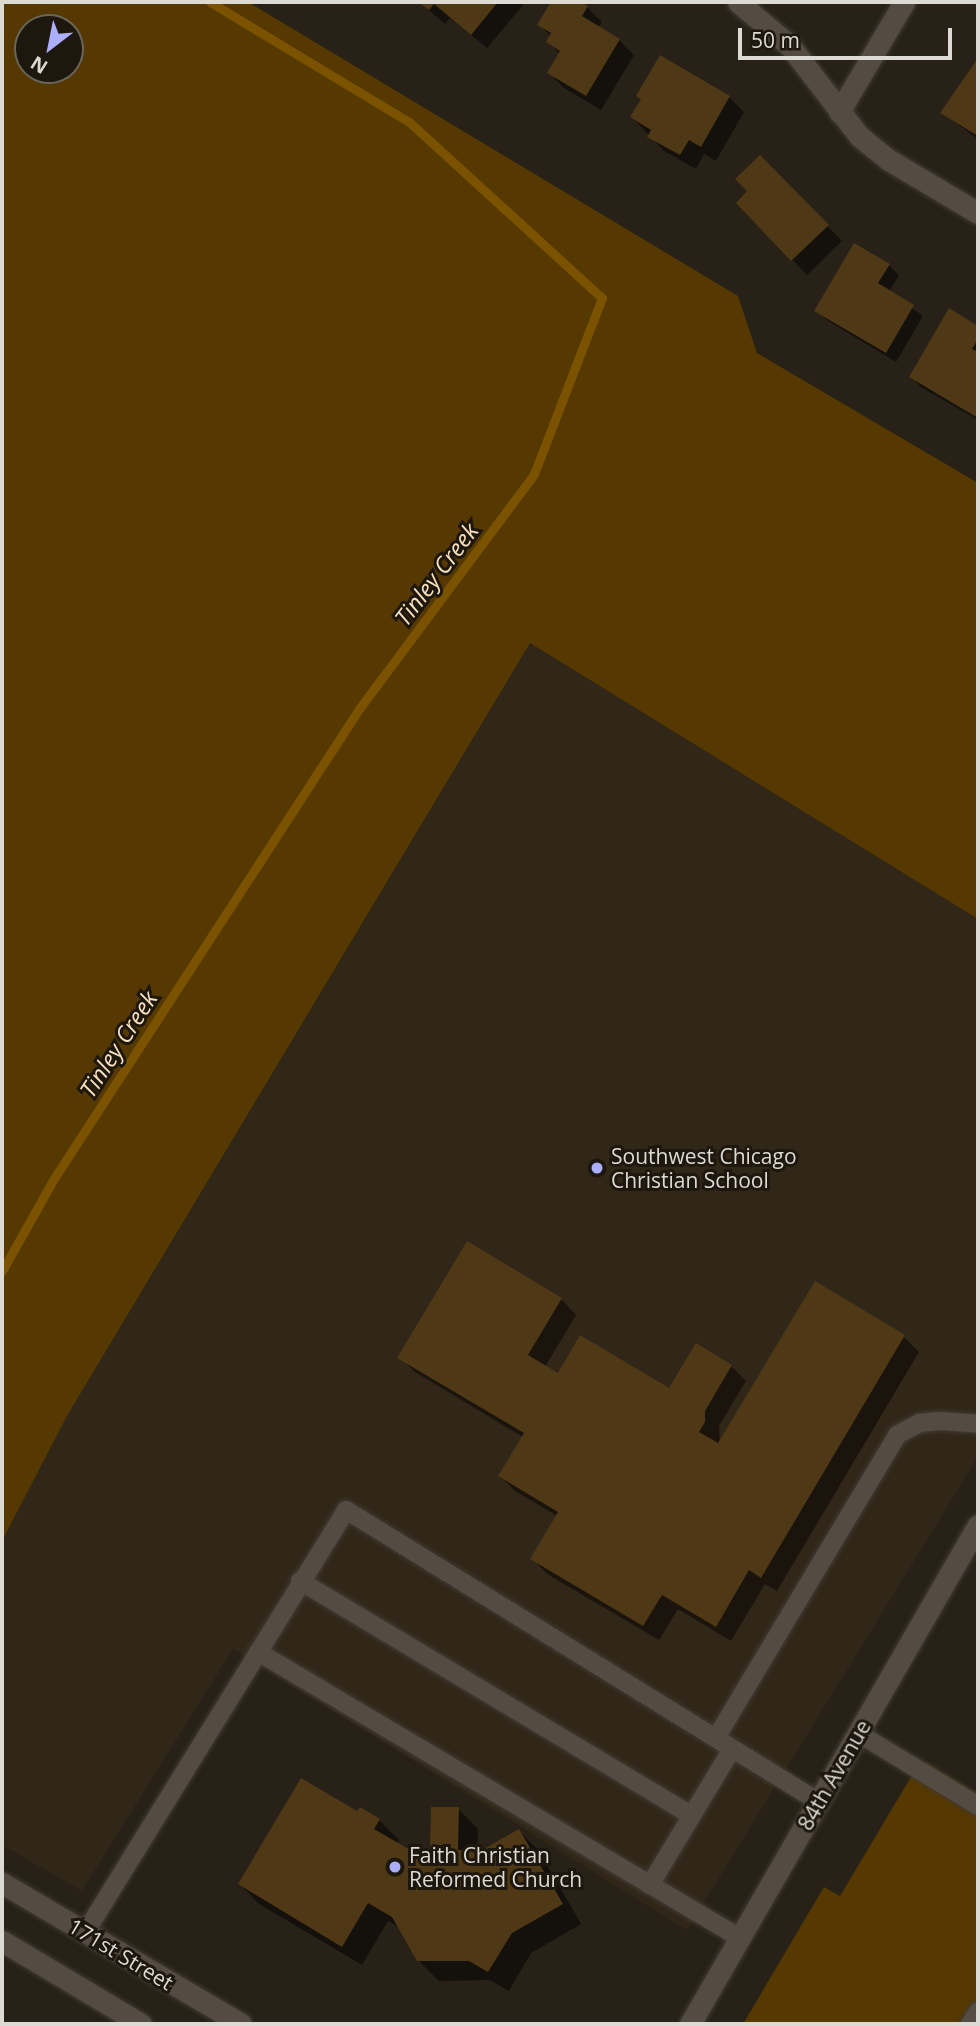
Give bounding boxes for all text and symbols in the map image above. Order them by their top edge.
north arrow [14,14,84,84]
scale bar [742,14,956,58]
text: 50 m [751,26,800,54]
text: N [25,50,52,80]
water label: Tinley Creek [389,517,483,631]
water label: Tinley Creek [73,986,163,1102]
place label: Southwest Chicago Christian School [611,1143,797,1193]
marker: Southwest Chicago Christian School [589,1160,605,1176]
street label: 84th Avenue [792,1715,876,1835]
place label: Faith Christian Reformed Church [409,1842,582,1892]
marker: Faith Christian Reformed Church [387,1859,403,1875]
street label: 171st Street [64,1913,178,1995]

